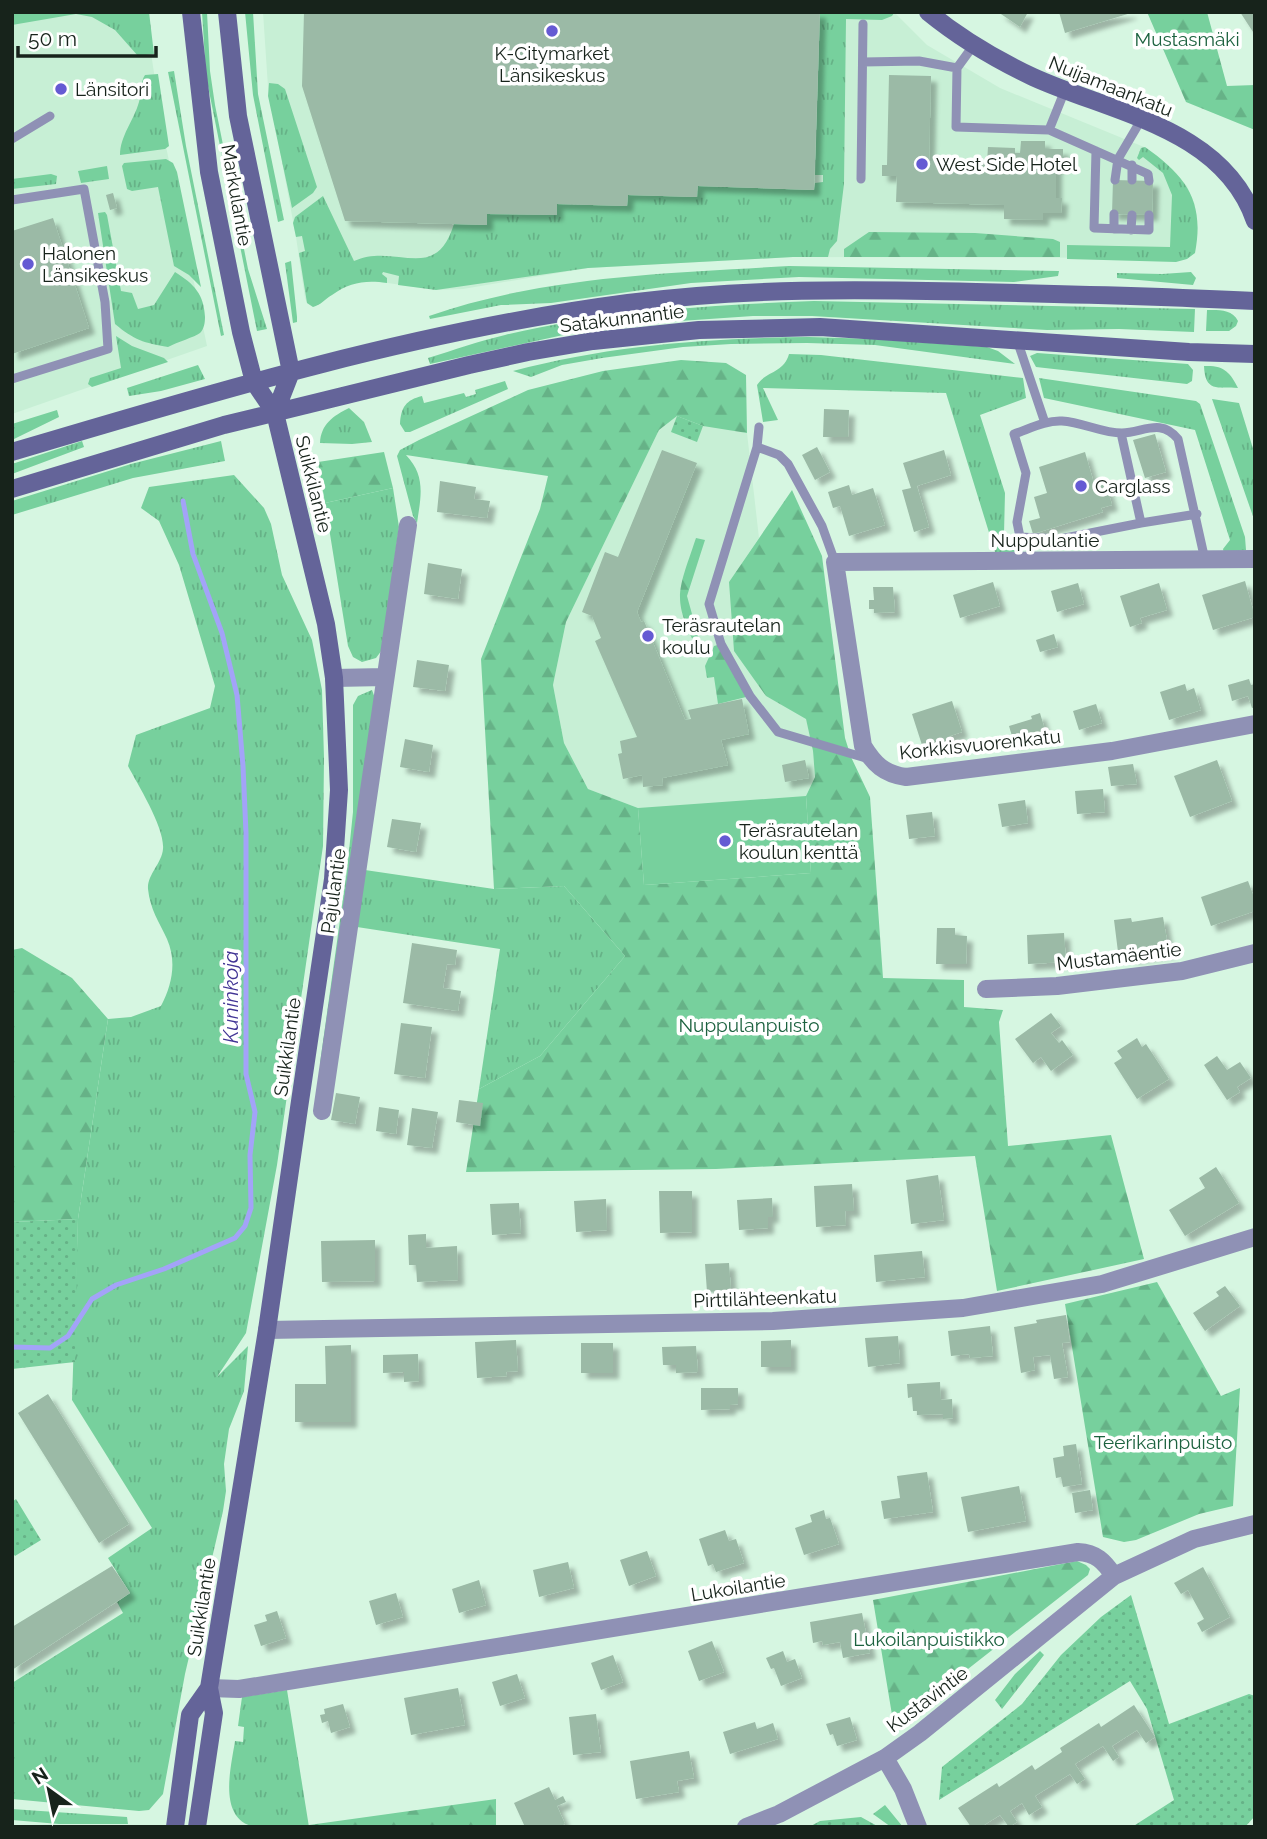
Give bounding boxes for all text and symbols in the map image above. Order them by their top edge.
scale bar [18,14,156,58]
marker: K-Citymarket Länsikeskus [544,23,560,39]
text: 50 m [28,26,77,51]
park label: Mustasmäki [1134,28,1240,50]
place label: K-Citymarket Länsikeskus [494,42,610,86]
street label: Nuijamaankatu [1046,51,1176,121]
place label: Länsitori [75,78,149,100]
marker: Länsitori [53,81,69,97]
street label: Markulantie [217,142,257,248]
place label: West Side Hotel [936,153,1078,175]
marker: West Side Hotel [914,156,930,172]
place label: Halonen Länsikeskus [42,242,148,286]
marker: Halonen Länsikeskus [20,256,36,272]
street label: Satakunnantie [559,299,685,337]
street label: Suikkilantie [291,433,337,535]
place label: Carglass [1095,475,1170,497]
marker: Carglass [1073,478,1089,494]
street label: Nuppulantie [991,529,1099,551]
place label: Teräsrautelan koulu [662,614,781,658]
marker: Teräsrautelan koulu [640,628,656,644]
street label: Korkkisvuorenkatu [898,725,1062,763]
place label: Teräsrautelan koulun kenttä [739,819,858,863]
marker: Teräsrautelan koulun kenttä [717,833,733,849]
street label: Pajulantie [316,847,350,935]
street label: Mustamäentie [1055,937,1183,975]
water label: Kuninkoja [218,951,243,1043]
street label: Suikkilantie [269,996,305,1098]
park label: Nuppulanpuisto [678,1014,820,1036]
street label: Pirttilähteenkatu [693,1285,837,1311]
park label: Teerikarinpuisto [1094,1431,1232,1453]
street label: Suikkilantie [182,1556,220,1658]
street label: Lukoilantie [689,1569,787,1605]
park label: Lukoilanpuistikko [853,1628,1005,1650]
street label: Kustavintie [882,1661,972,1737]
north arrow [14,1755,84,1825]
text: N [28,1763,52,1789]

